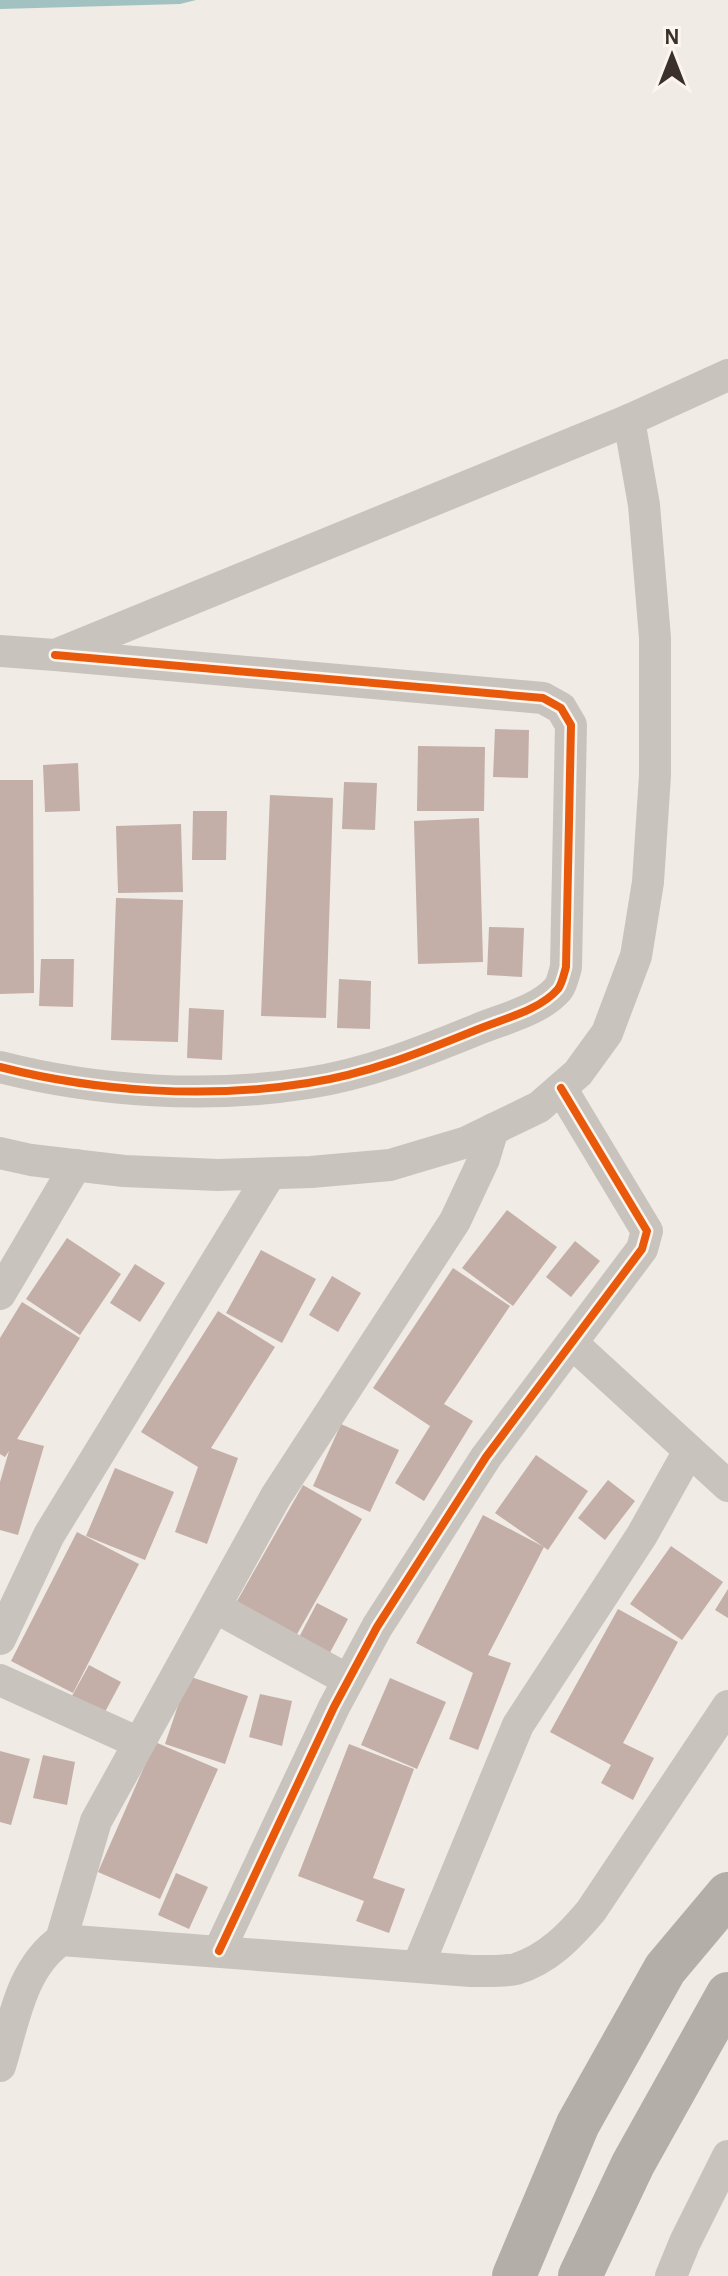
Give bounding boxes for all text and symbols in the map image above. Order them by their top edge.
north arrow [632,16,712,96]
text: N [664,26,680,48]

